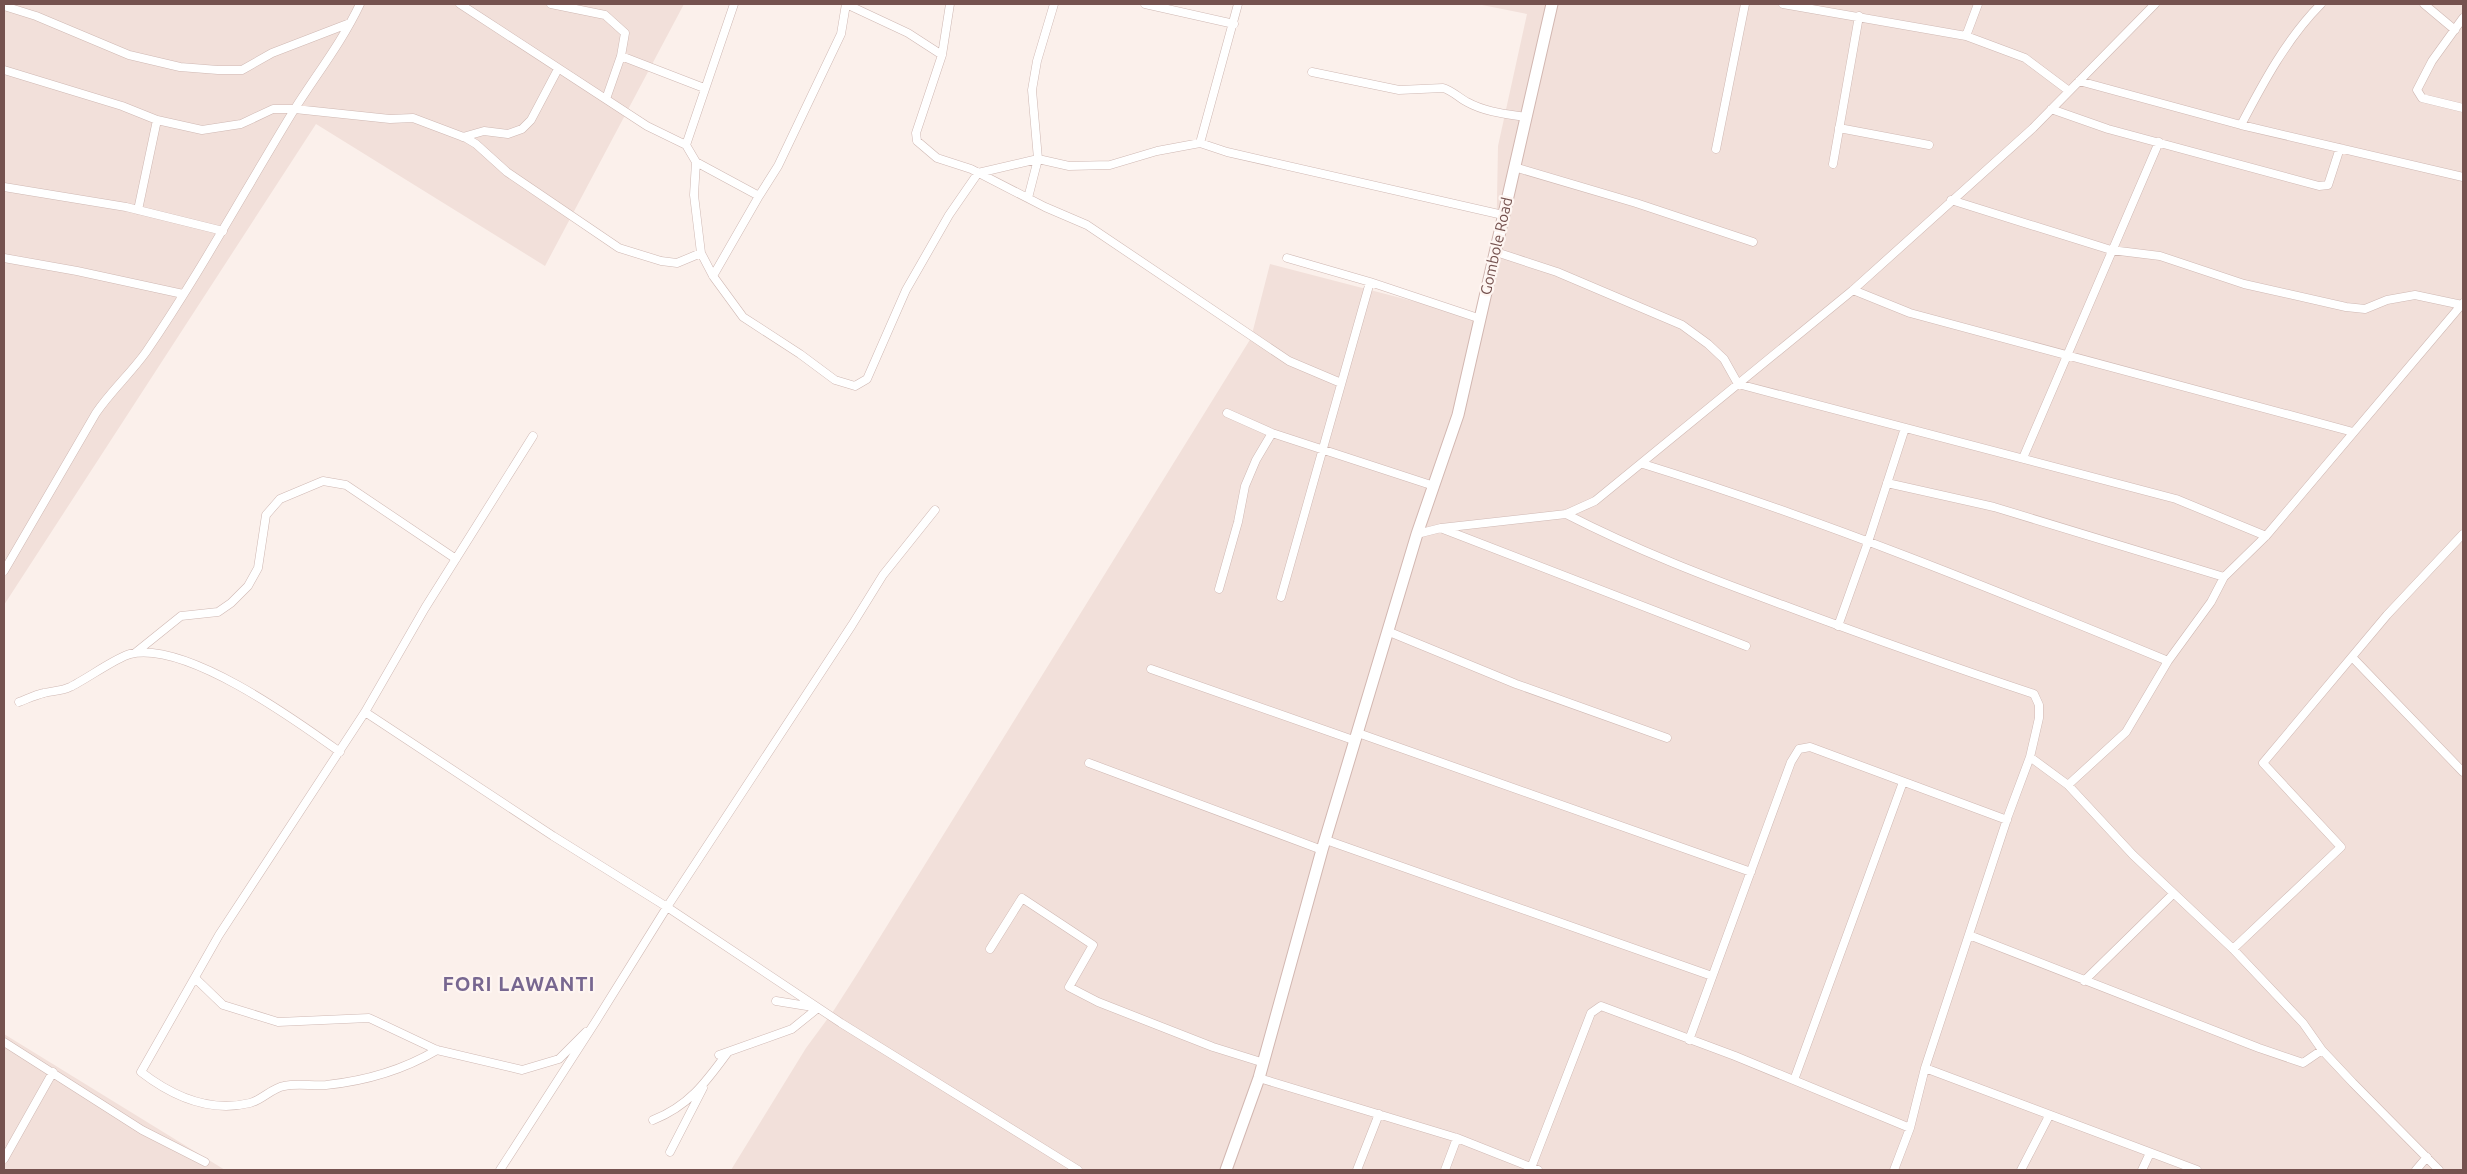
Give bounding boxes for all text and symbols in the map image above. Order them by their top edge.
street label: Gombole Road [1477,196,1515,296]
district label: FORI LAWANTI [443,972,595,995]

